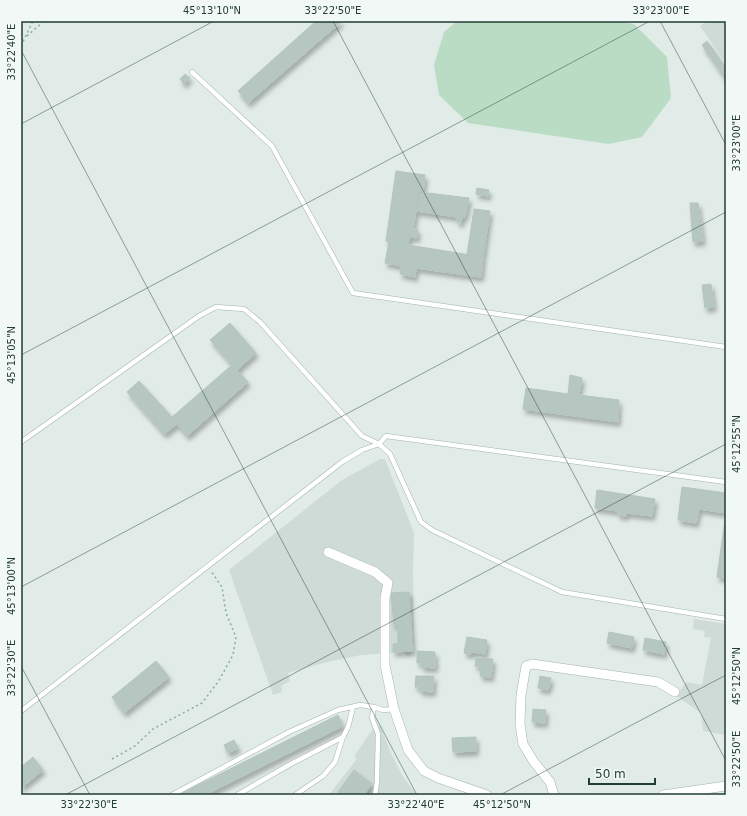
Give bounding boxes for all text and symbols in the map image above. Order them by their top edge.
text: 45°13'10"N [183,5,241,16]
text: 33°22'50"E [305,5,361,16]
text: 33°23'00"E [633,5,689,16]
text: 33°22'40"E [6,24,17,80]
text: 33°23'00"E [731,115,742,171]
text: 45°13'05"N [6,326,17,384]
text: 45°12'55"N [731,415,742,473]
text: 45°13'00"N [6,557,17,615]
text: 33°22'30"E [6,640,17,696]
text: 45°12'50"N [731,647,742,705]
text: 33°22'50"E [731,731,742,787]
scale bar [589,760,655,786]
text: 50 m [595,767,626,781]
text: 33°22'30"E [61,799,117,810]
text: 33°22'40"E [388,799,444,810]
text: 45°12'50"N [473,799,531,810]

